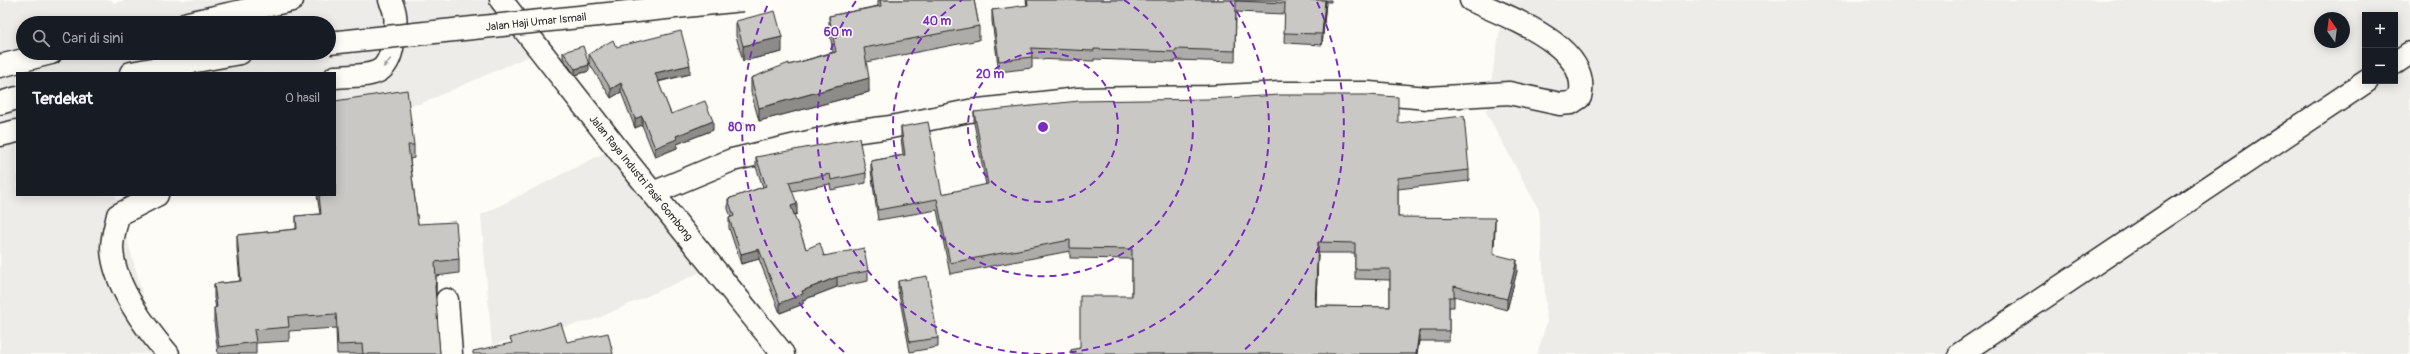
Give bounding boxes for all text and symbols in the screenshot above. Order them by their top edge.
street label: Jalan Haji Umar Ismail [485,10,587,34]
north arrow [2314,12,2350,48]
map controls [2362,12,2398,84]
button: + [2362,12,2398,48]
text: 40 m [922,14,952,29]
search box [16,16,336,60]
text: 60 m [824,25,853,40]
icon: search [30,27,52,49]
text: Cari di sini [62,29,123,48]
button: − [2362,48,2398,84]
one-way arrow [382,58,391,68]
text: 20 m [976,67,1004,82]
text: Terdekat [32,88,93,109]
text: 0 hasil [285,90,320,106]
street label: Jalan Raya Industri Pasir Gombong [586,113,696,244]
text: 80 m [728,120,756,135]
centre of rings [1036,120,1050,134]

